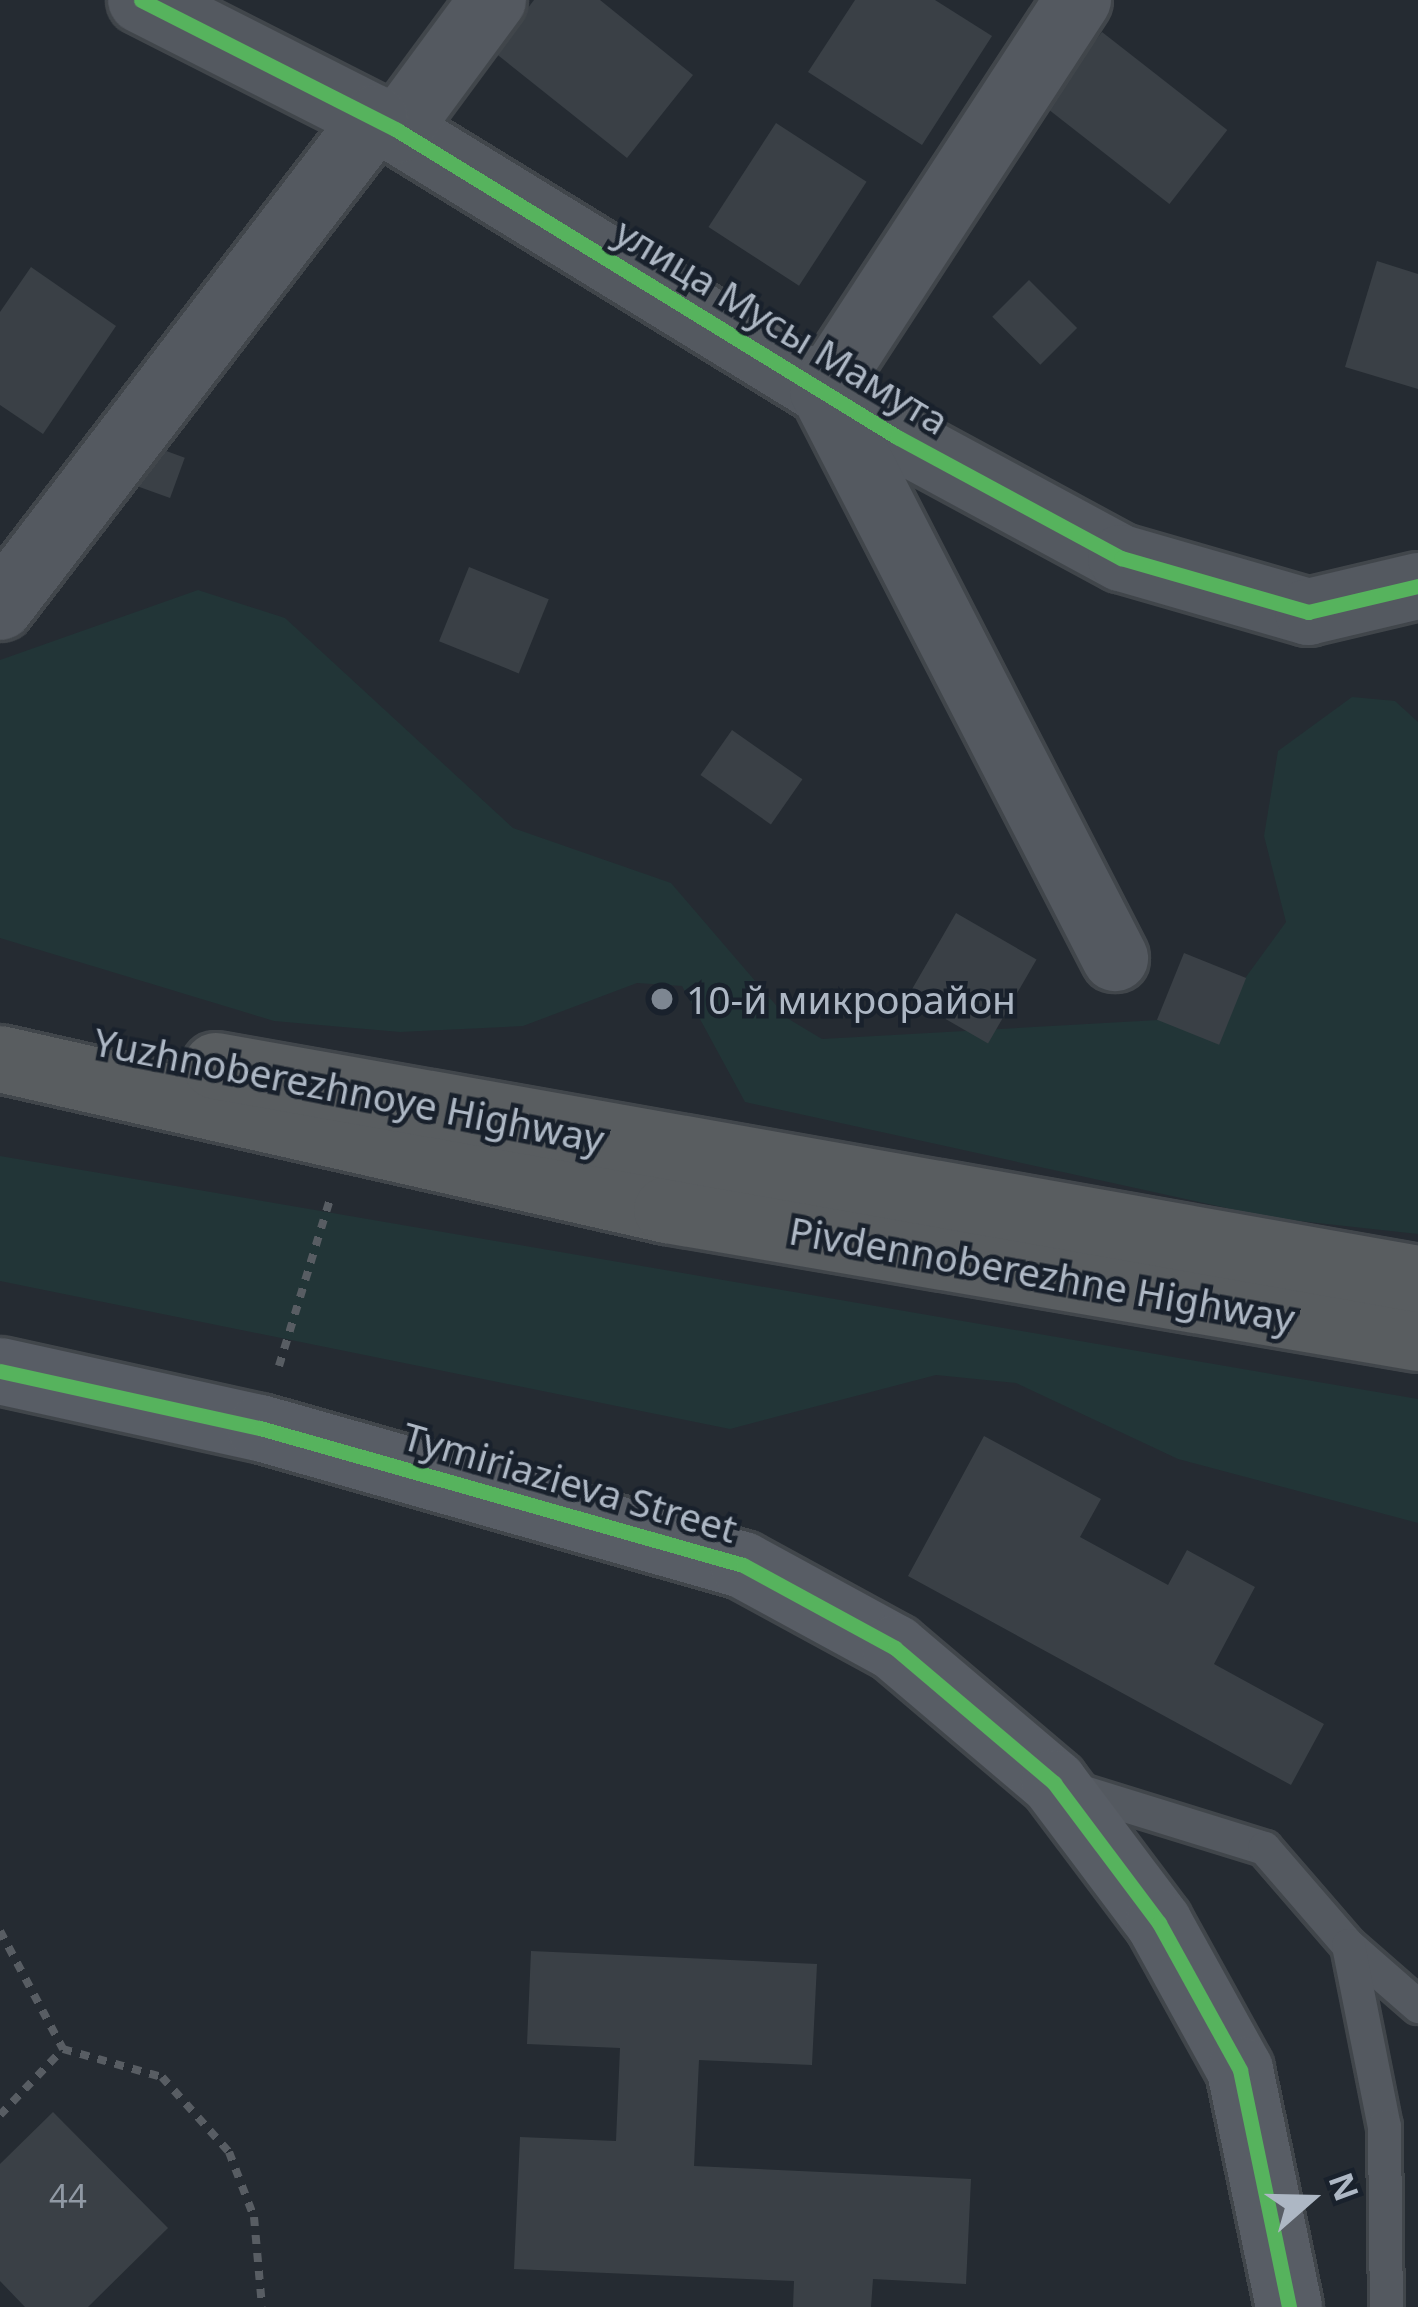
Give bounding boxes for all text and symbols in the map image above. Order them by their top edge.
street label: улица Мусы Мамута [607,208,957,444]
place label: 10-й микрорайон [686,976,1016,1022]
marker: 10-й микрорайон [649,986,675,1012]
street label: Yuzhnoberezhnoye Highway [90,1018,608,1162]
street label: Pivdennoberezhne Highway [786,1206,1298,1342]
street label: Tymiriazieva Street [397,1412,743,1552]
north arrow [1250,2139,1370,2259]
text: N [1319,2166,1370,2207]
house number: 44 [49,2176,87,2216]

